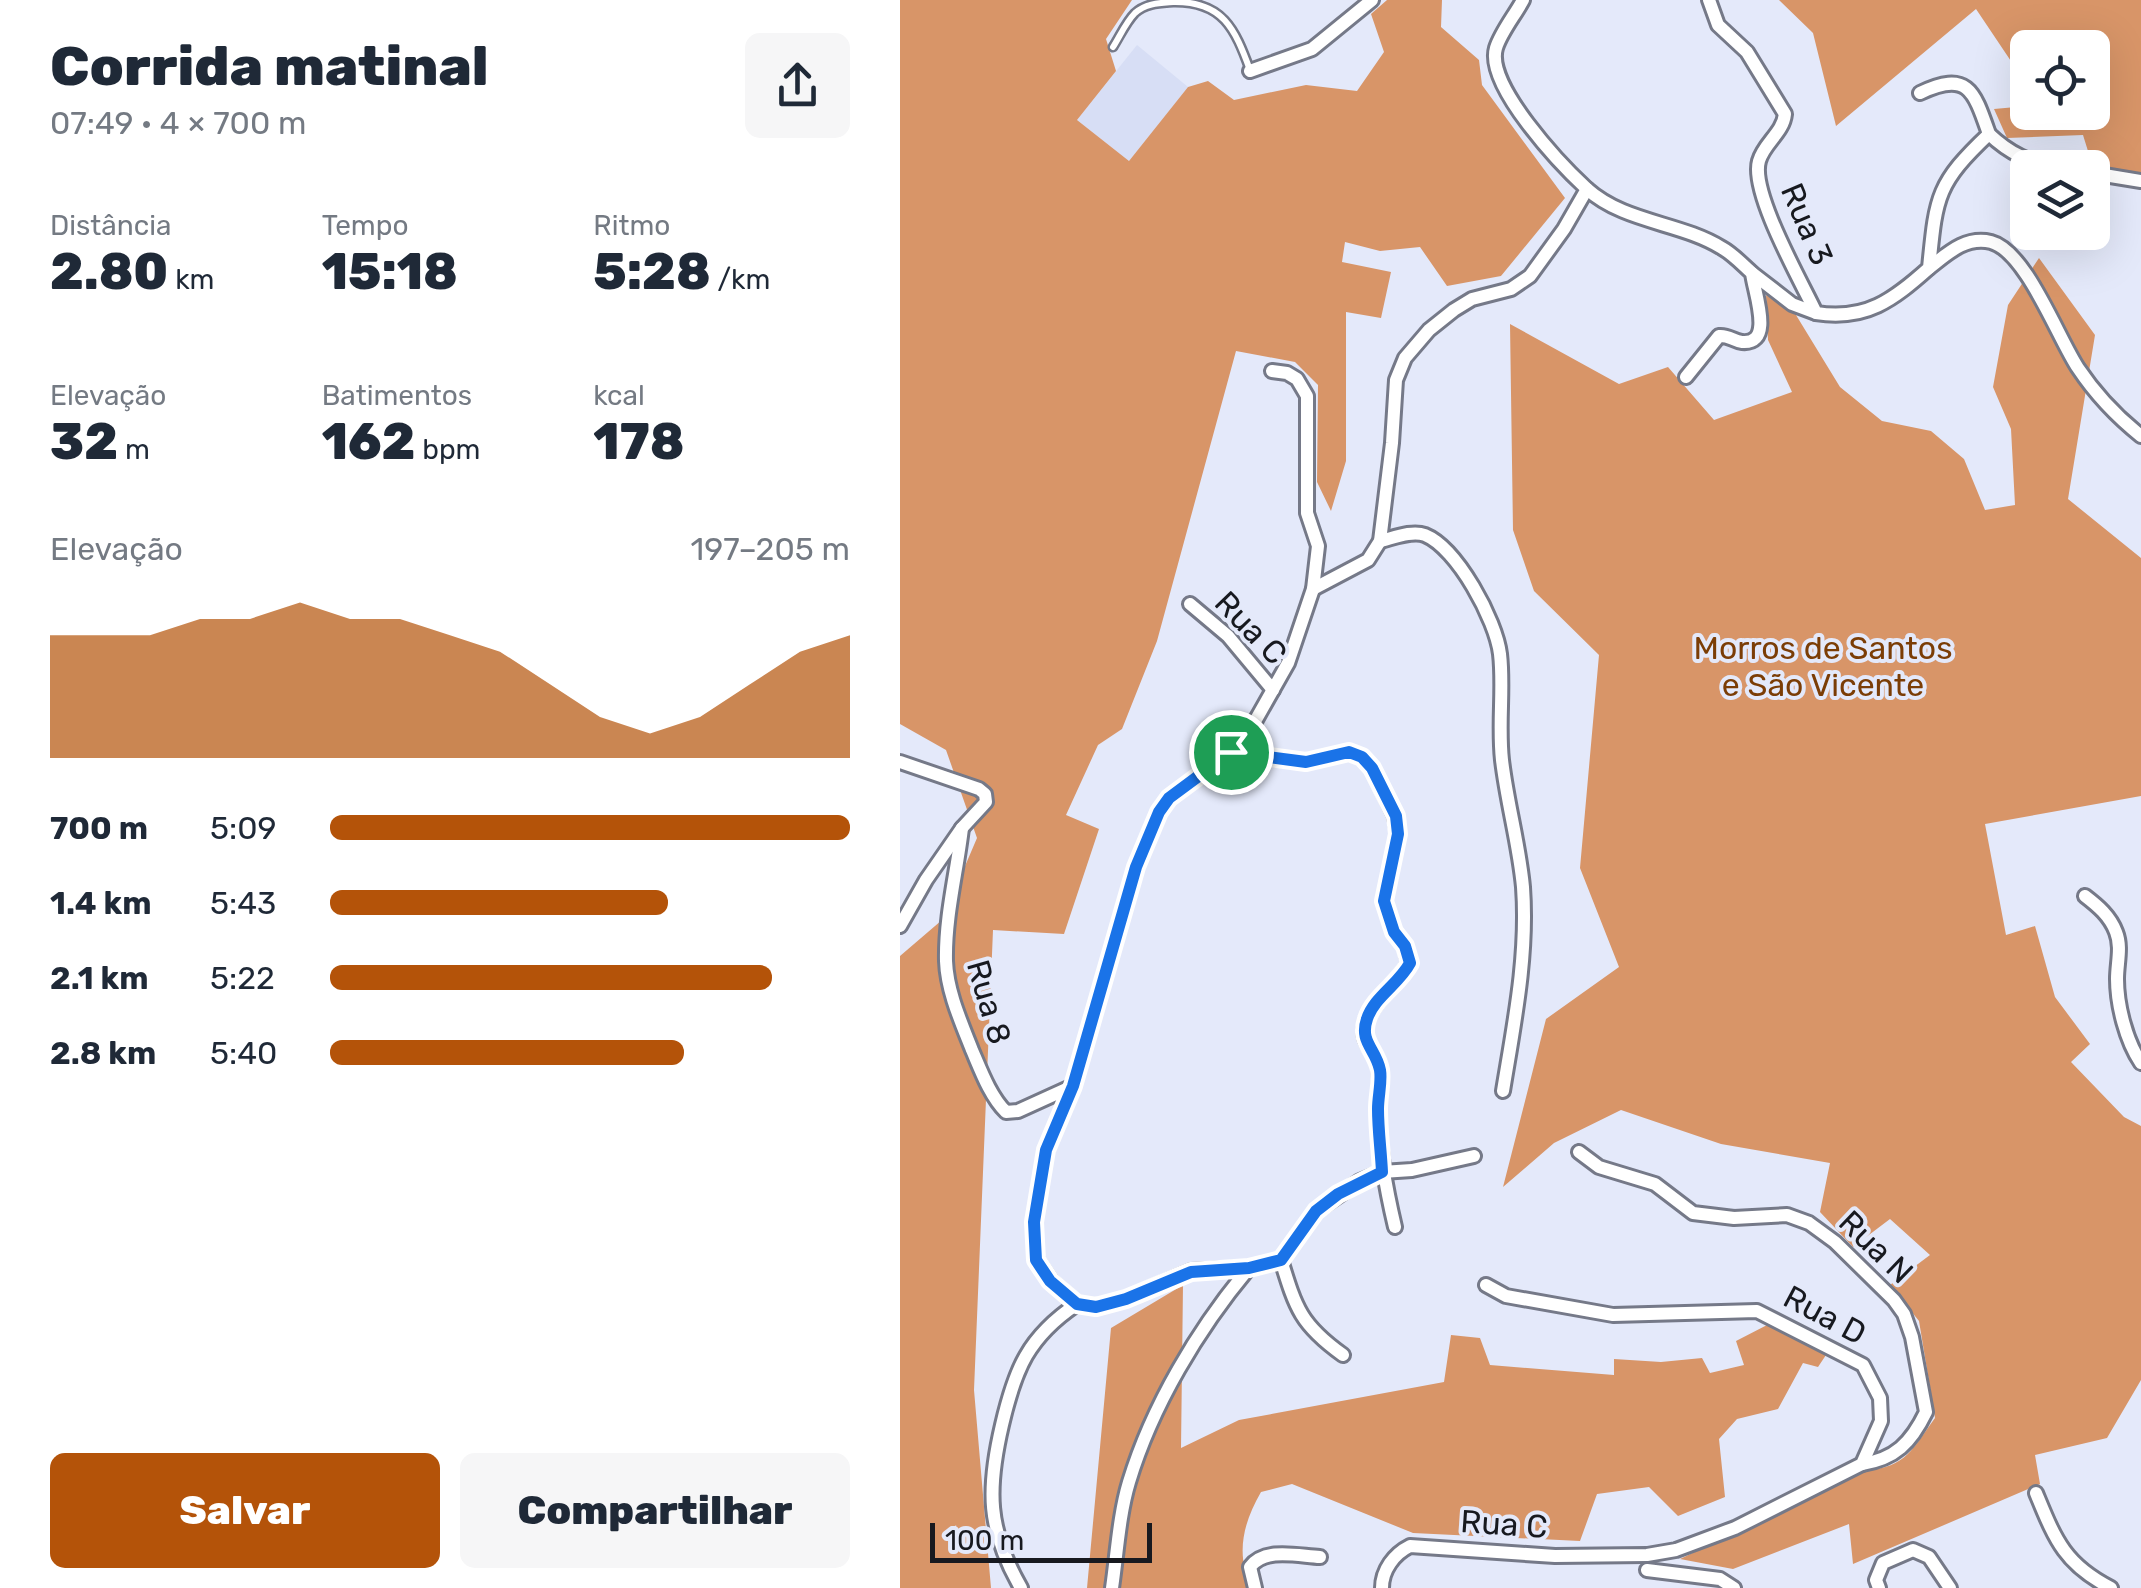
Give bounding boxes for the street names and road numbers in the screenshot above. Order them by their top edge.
street label: Rua 3 [1773,177,1841,271]
street label: Rua C [1207,583,1295,673]
street label: Rua 8 [959,955,1019,1049]
street label: Rua N [1831,1203,1921,1291]
street label: Rua D [1777,1278,1873,1352]
street label: Rua C [1459,1502,1549,1546]

